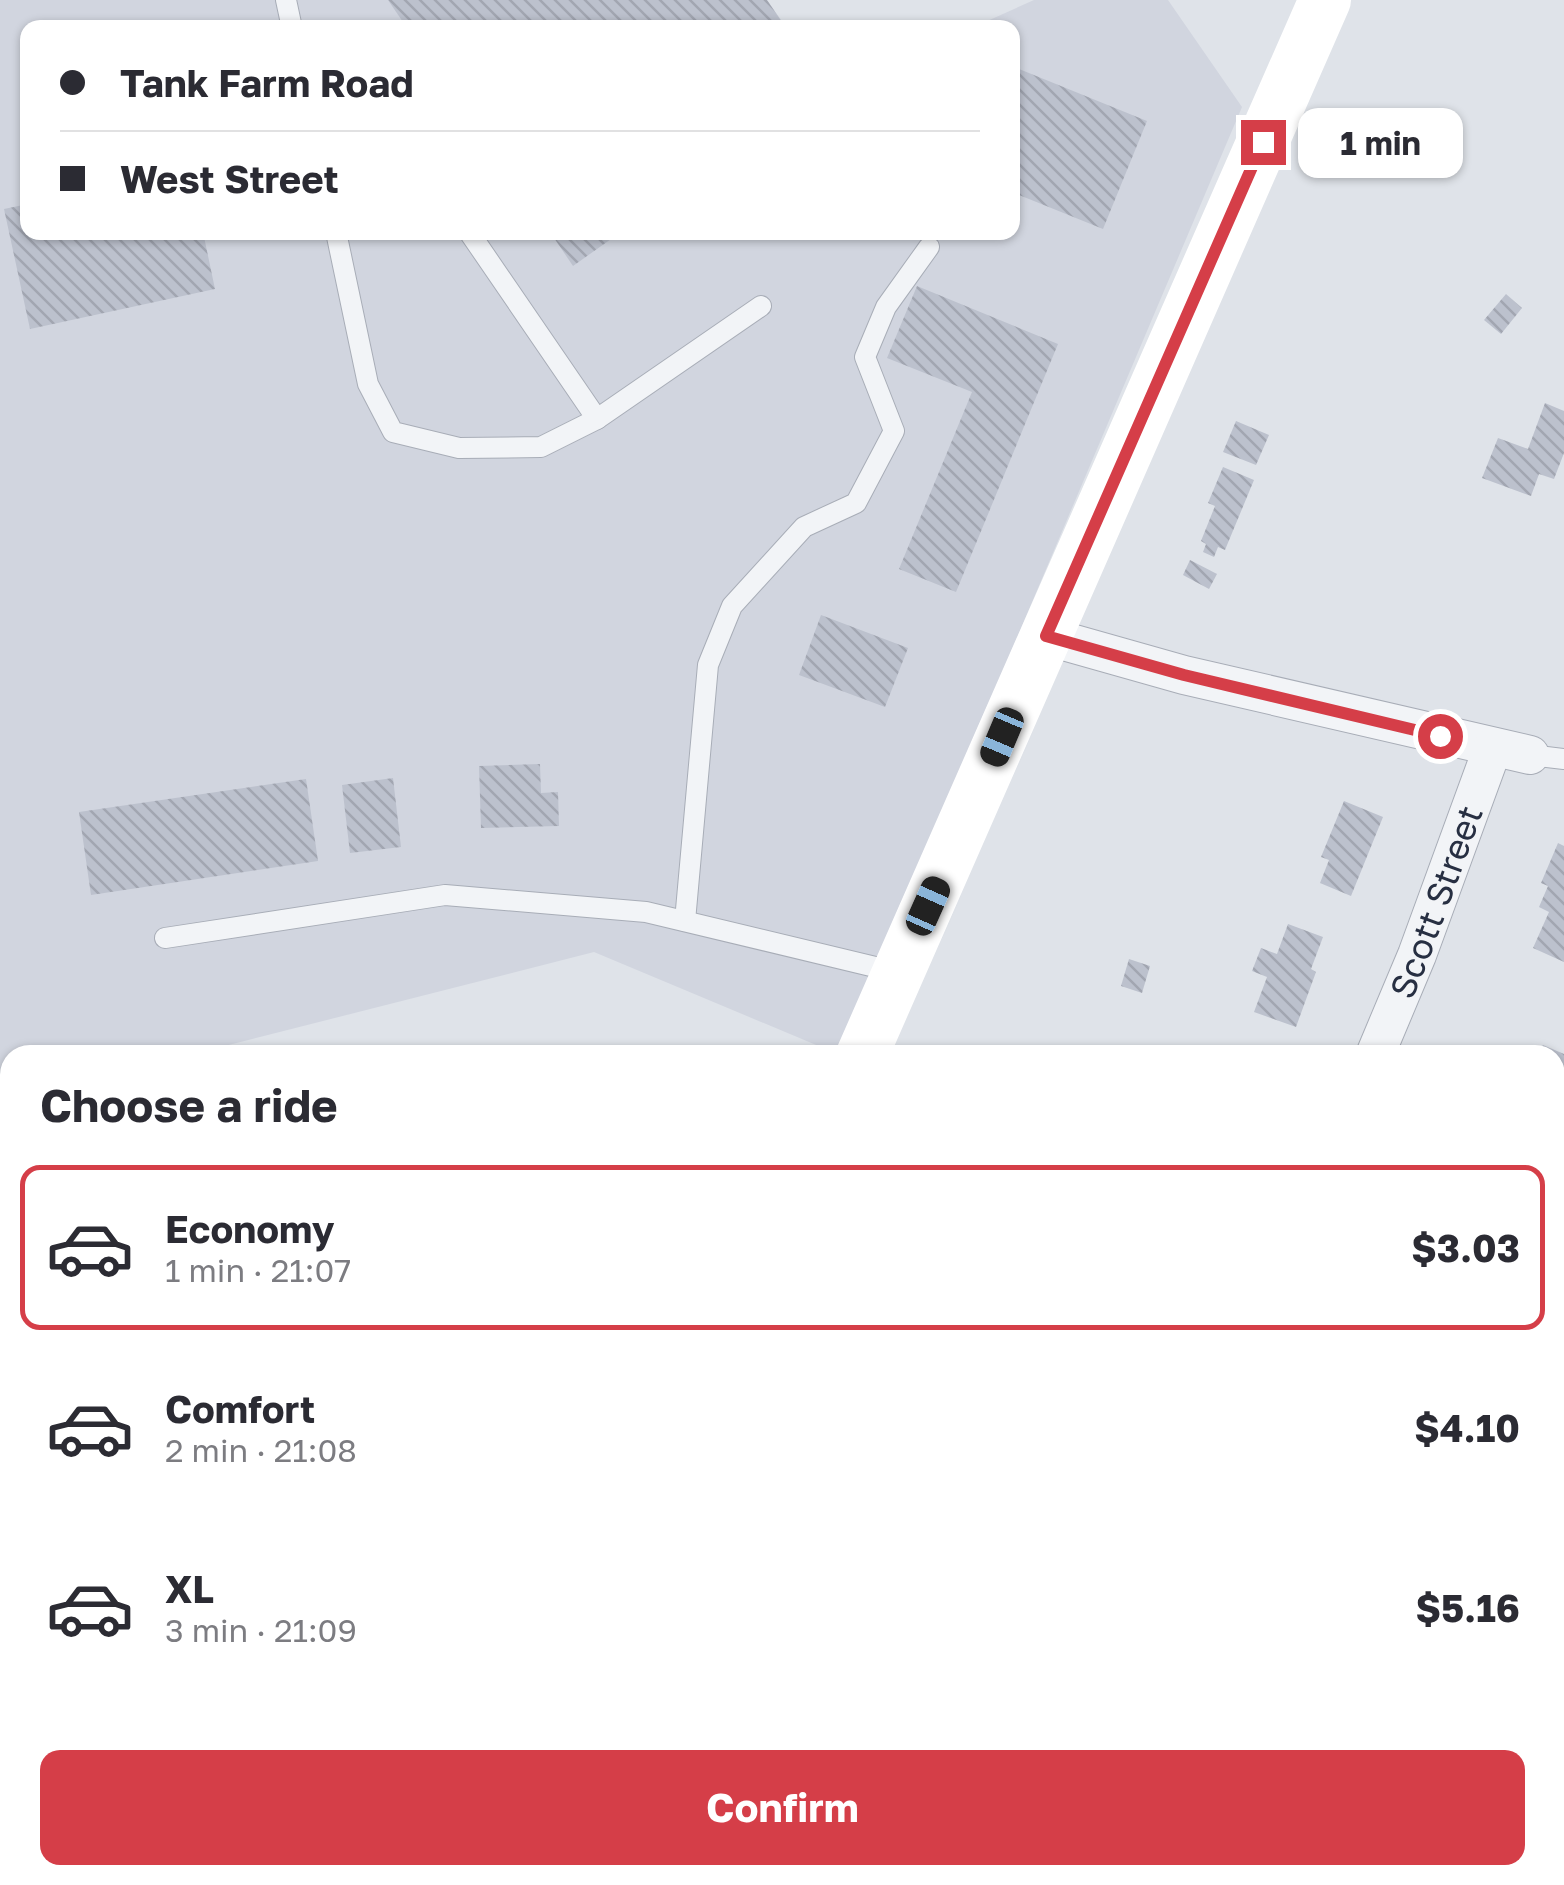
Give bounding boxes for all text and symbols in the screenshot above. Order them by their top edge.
text: Tank Farm Road [120,60,414,105]
callout: 1 min [1298,107,1463,177]
route end [1241,120,1286,165]
text: 1 min [1340,124,1421,162]
text: West Street [120,156,339,201]
car [976,704,1028,770]
route start [1418,714,1463,759]
street label: Scott Street [1380,800,1491,1004]
car [902,872,954,940]
text: Choose a ride [40,1078,338,1132]
icon: car [45,1203,135,1293]
text: Economy [165,1206,334,1251]
text: $3.03 [1411,1225,1520,1270]
text: 1 min · 21:07 [165,1251,351,1289]
icon: car [45,1383,135,1473]
text: Comfort [165,1386,315,1431]
text: $4.10 [1414,1405,1520,1450]
text: 2 min · 21:08 [165,1431,357,1469]
icon: car [45,1563,135,1653]
text: XL [165,1566,214,1611]
text: $5.16 [1415,1585,1520,1630]
text: 3 min · 21:09 [165,1611,357,1649]
button: Confirm [40,1750,1525,1865]

